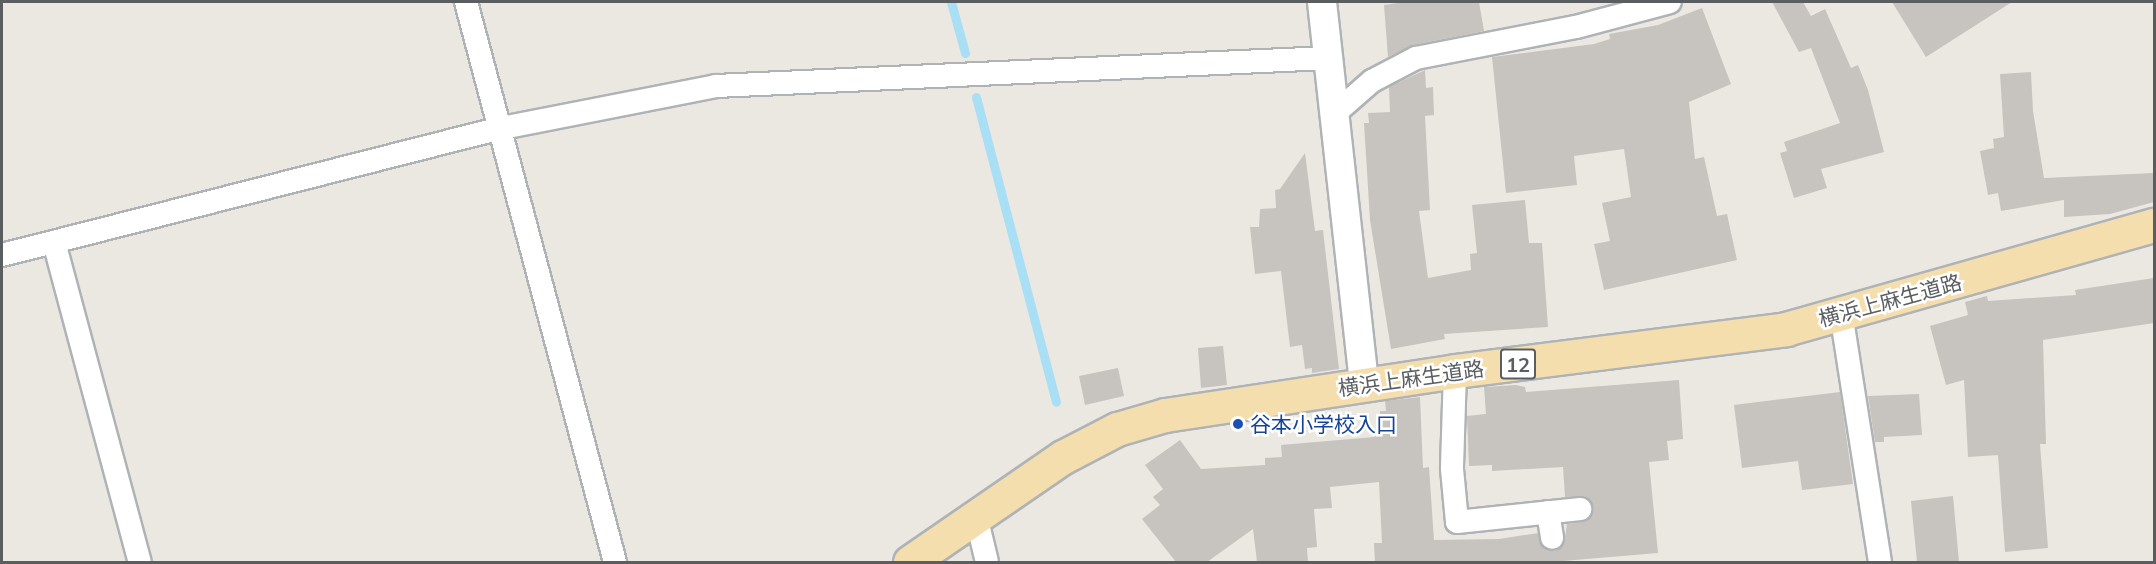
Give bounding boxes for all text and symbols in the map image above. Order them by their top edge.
street label: 横浜上麻生道路 [1816,269,1964,331]
road number: 12 [1500,347,1536,381]
street label: 横浜上麻生道路 [1336,355,1486,401]
place label: 谷本小学校入口 [1250,411,1397,437]
marker: 谷本小学校入口 [1231,417,1245,431]

